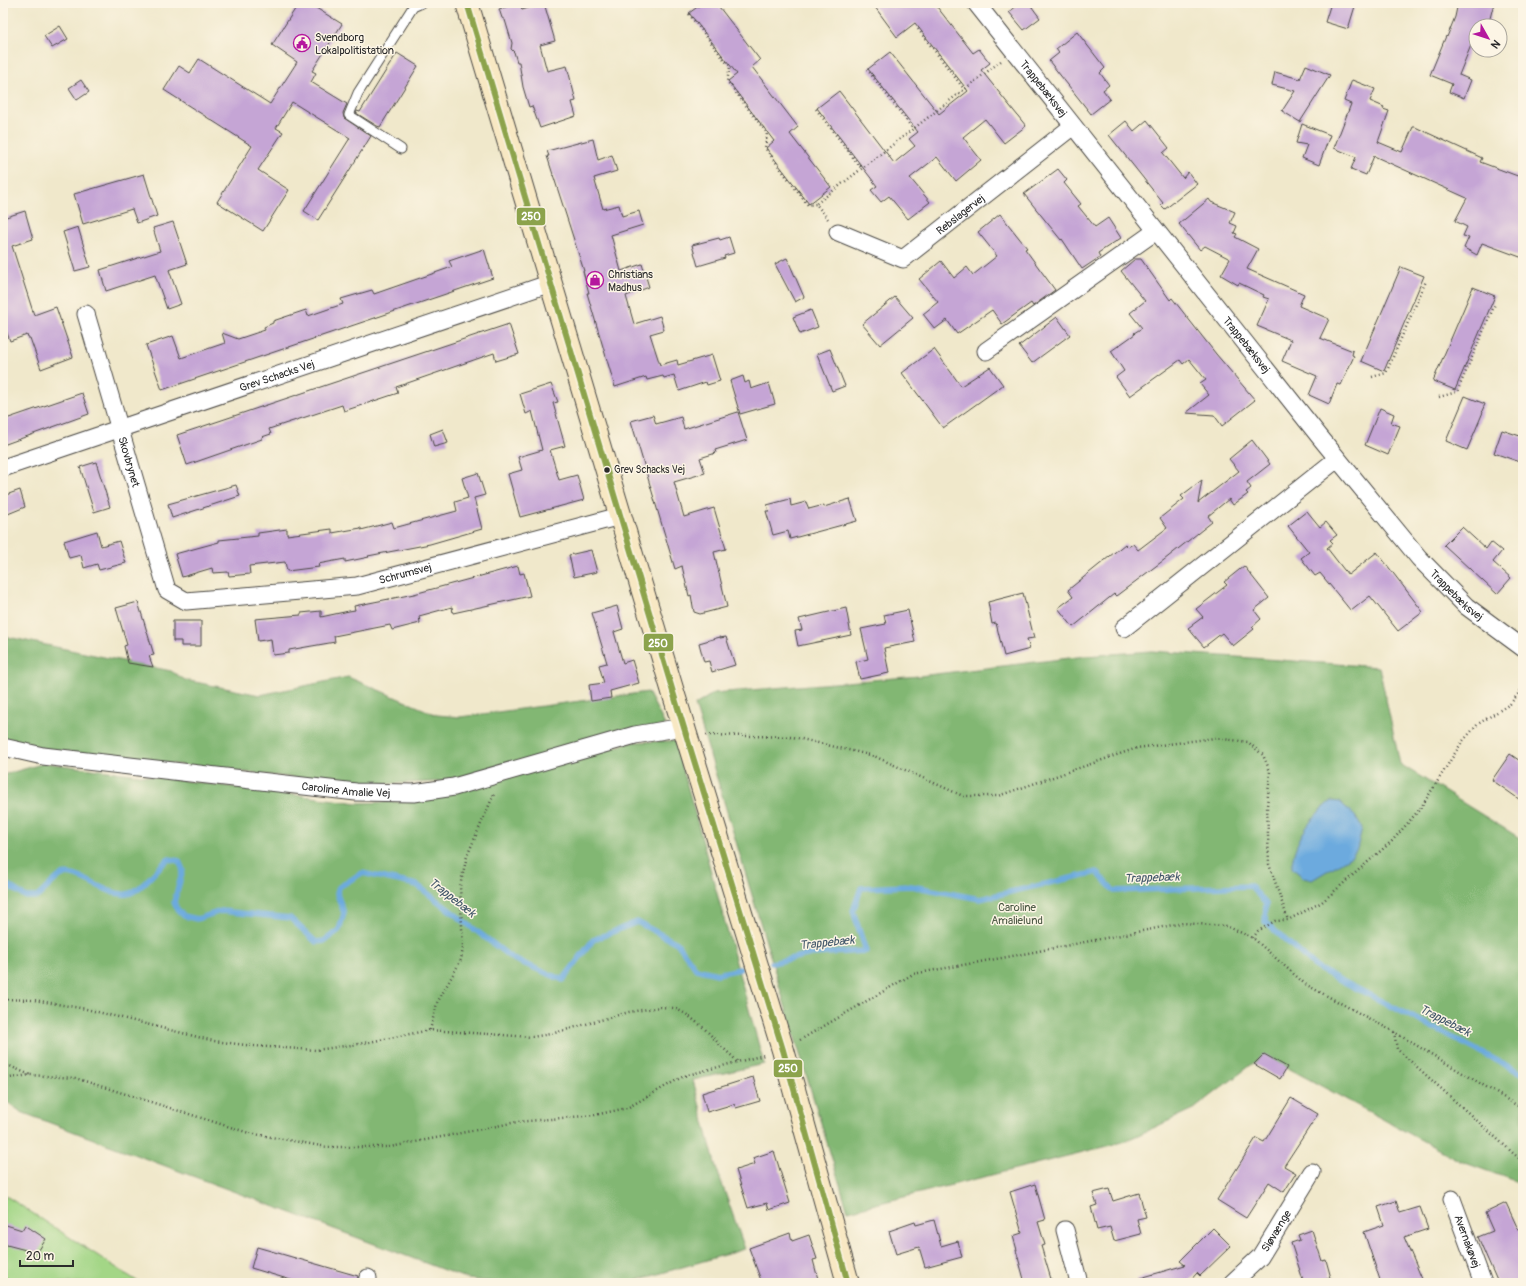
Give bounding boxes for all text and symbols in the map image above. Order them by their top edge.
north arrow [1468,18,1508,58]
place label: Svendborg Lokalpolitistation [315,31,394,57]
public building icon: Svendborg Lokalpolitistation [292,33,312,53]
text: N [1488,37,1503,51]
street label: Trappebæksvej [1017,58,1070,119]
street label: Rebslagervej [933,191,987,237]
line badge: 250 [516,207,546,226]
text: 250 [521,210,541,223]
place label: Christians Madhus [608,268,653,294]
shop icon: Christians Madhus [585,270,605,290]
street label: Trappebæksvej [1220,314,1273,376]
street label: Grev Schacks Vej [238,357,316,394]
street label: Skovbrynet [116,435,143,489]
place label: Grev Schacks Vej [614,464,685,476]
marker: Grev Schacks Vej [602,465,612,475]
street label: Schrumsvej [377,560,433,586]
street label: Trappebæksvej [1427,567,1486,623]
line badge: 250 [643,633,674,652]
text: 250 [648,637,668,650]
street label: Caroline Amalie Vej [301,779,391,799]
water label: Trappebæk [1124,870,1181,886]
water label: Trappebæk [426,875,479,922]
park label: Caroline Amalielund [991,901,1043,927]
water label: Trappebæk [799,933,856,953]
water label: Trappebæk [1417,1002,1474,1041]
line badge: 250 [773,1059,803,1078]
text: 250 [778,1062,798,1075]
street label: Siøvænge [1258,1207,1294,1254]
street label: Avernakøvej [1452,1213,1483,1270]
scale bar [20,1242,73,1268]
text: 20 m [26,1249,55,1264]

